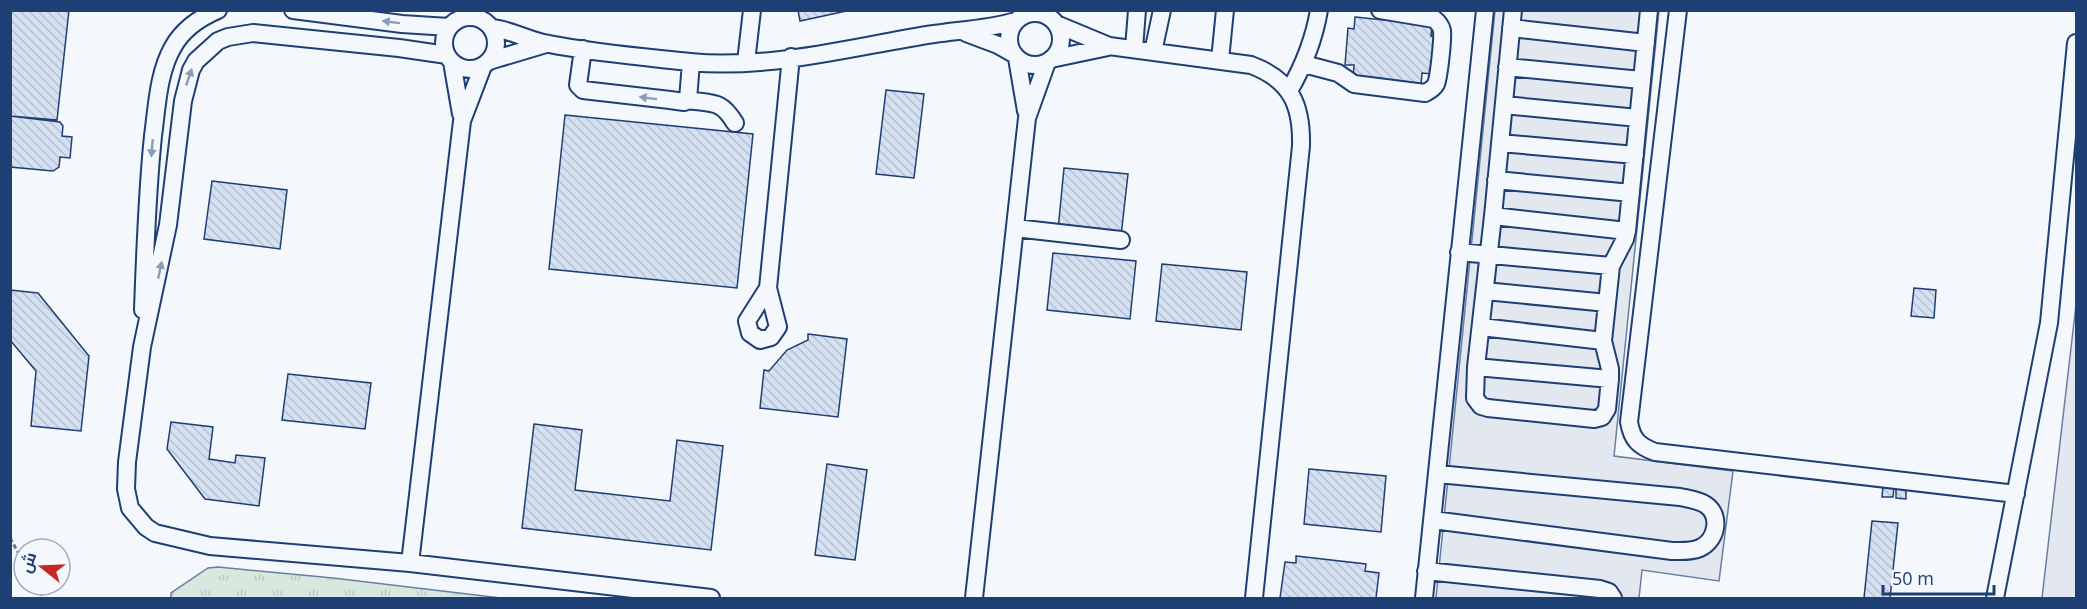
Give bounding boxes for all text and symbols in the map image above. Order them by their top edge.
one-way arrow [382,18,401,27]
one-way arrow [185,68,194,86]
one-way arrow [638,93,657,102]
one-way arrow [147,139,157,158]
one-way arrow [156,260,165,279]
north arrow [12,537,72,597]
text: ش [14,549,41,576]
scale bar [1883,558,1994,596]
text: 50 m [1892,566,1934,590]

